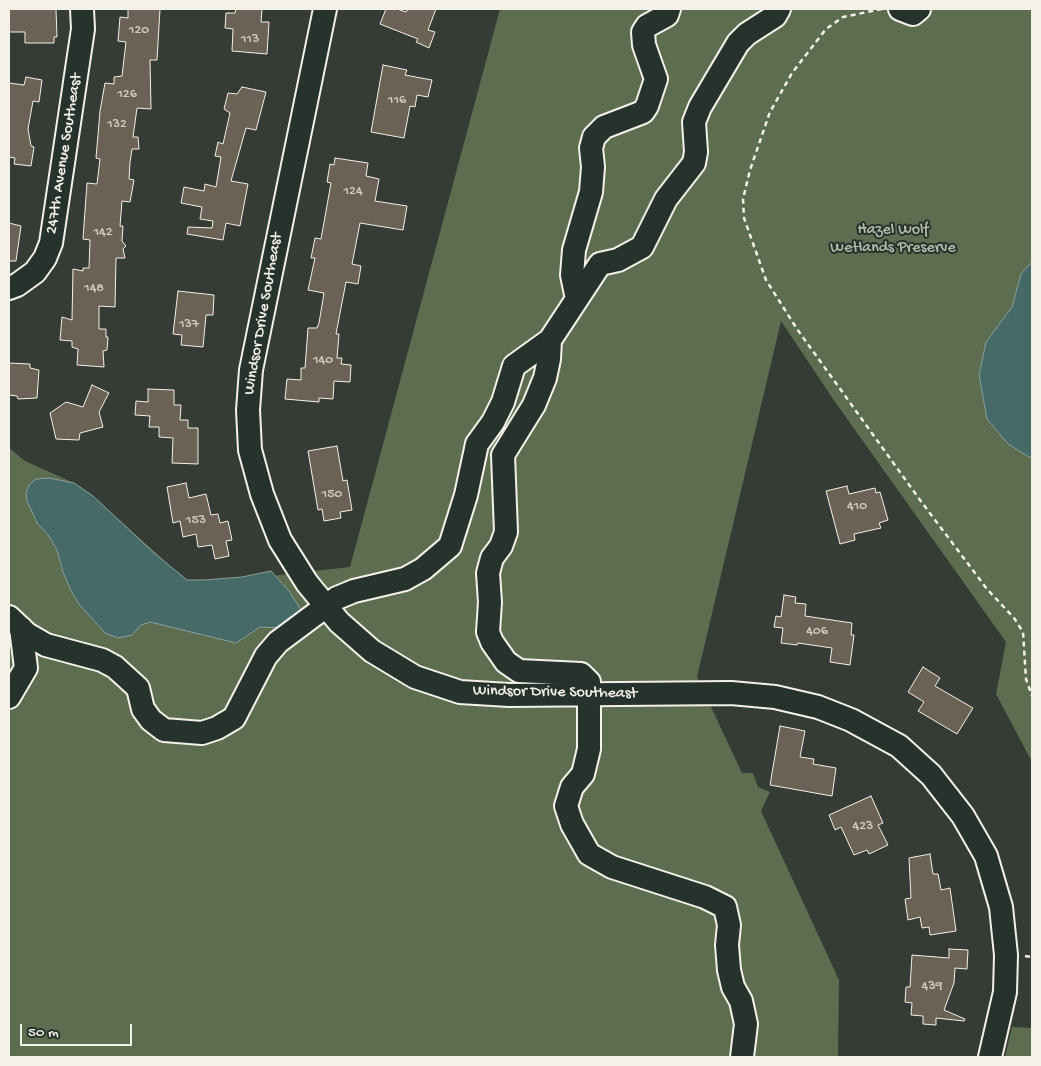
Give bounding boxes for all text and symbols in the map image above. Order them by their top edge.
house number: 120 [129,23,149,39]
house number: 113 [241,32,259,48]
street label: 247th Avenue Southeast [43,72,87,236]
house number: 126 [117,87,137,103]
house number: 116 [388,93,406,109]
house number: 132 [107,117,127,133]
house number: 124 [343,184,363,200]
park label: Hazel Wolf Wetlands Preserve [830,221,956,259]
house number: 142 [93,225,113,241]
street label: Windsor Drive Southeast [240,231,288,397]
house number: 148 [84,281,104,297]
house number: 137 [179,317,199,333]
house number: 140 [313,353,333,369]
house number: 150 [322,487,342,503]
house number: 410 [847,499,867,515]
house number: 153 [186,513,206,529]
house number: 406 [806,624,828,640]
street label: Windsor Drive Southeast [473,682,637,704]
house number: 423 [853,819,873,835]
house number: 439 [922,979,942,995]
scale bar [22,1014,135,1046]
text: 50 m [28,1024,59,1042]

